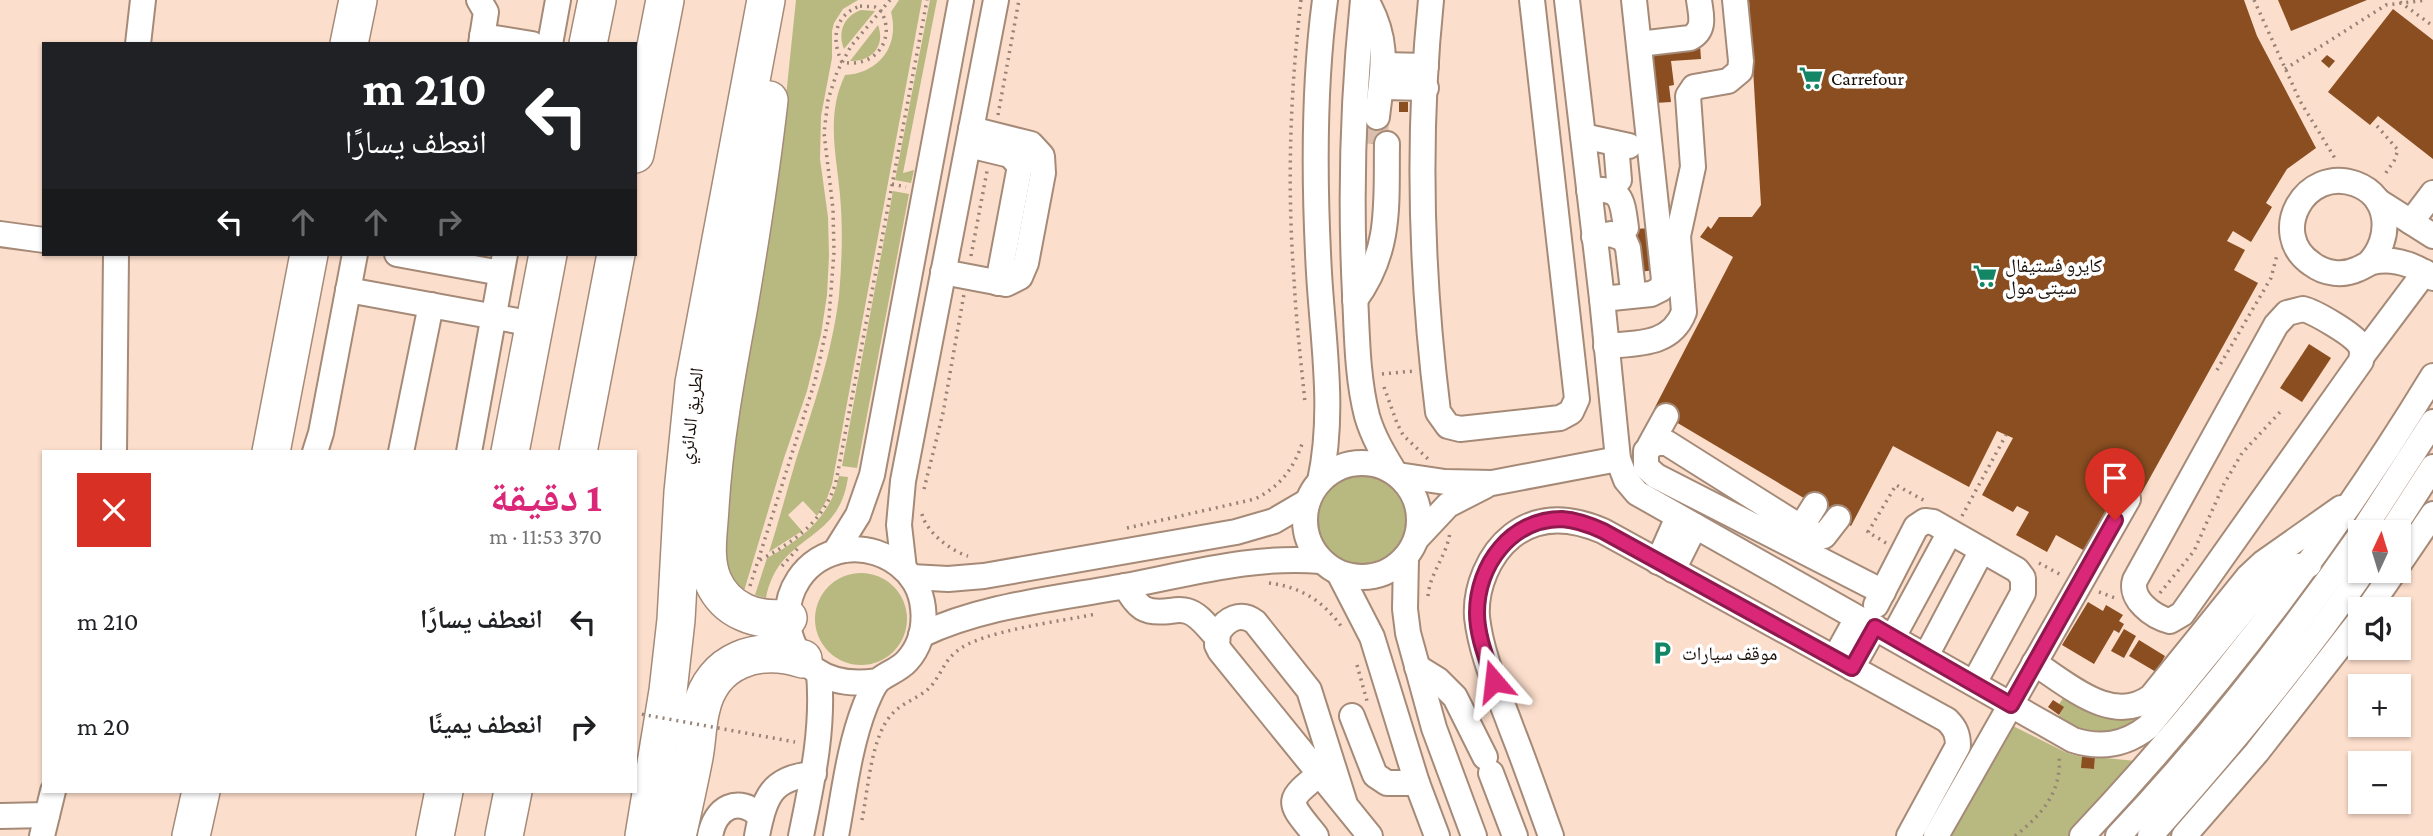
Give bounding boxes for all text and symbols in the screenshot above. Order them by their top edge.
text: 210 m [363,61,487,116]
supermarket icon: Carrefour [1797,64,1825,92]
place label: Carrefour [1831,68,1904,89]
icon: left [511,70,602,161]
text: انعطف يسارًا [345,124,487,160]
icon: left [211,203,249,241]
icon: ahead [284,203,322,241]
icon: ahead [357,203,395,241]
icon: right [430,203,468,241]
place label: كايرو فستيفال سيتى مول [2005,255,2102,299]
supermarket icon: كايرو فستيفال سيتى مول [1971,262,1999,290]
street label: الطريق الدائري [675,366,712,466]
pin [2085,448,2145,520]
icon: arrive [2096,459,2134,497]
button: close [77,473,151,547]
text: 1 دقيقة [490,473,602,520]
north arrow [2348,520,2412,583]
map controls [2348,520,2411,814]
text: 370 m · 11:53 [489,523,602,549]
button: sound [2348,597,2411,660]
icon: left [564,603,602,641]
text: انعطف يسارًا [420,605,543,634]
text: 210 m [77,607,139,636]
parking icon: موقف سيارات [1648,639,1676,667]
place label: موقف سيارات [1682,643,1777,665]
position arrow [1457,644,1531,718]
button: + [2348,674,2411,737]
icon: right [564,708,602,746]
text: انعطف يمينًا [428,710,543,739]
text: 20 m [77,712,130,741]
button: − [2348,751,2411,814]

